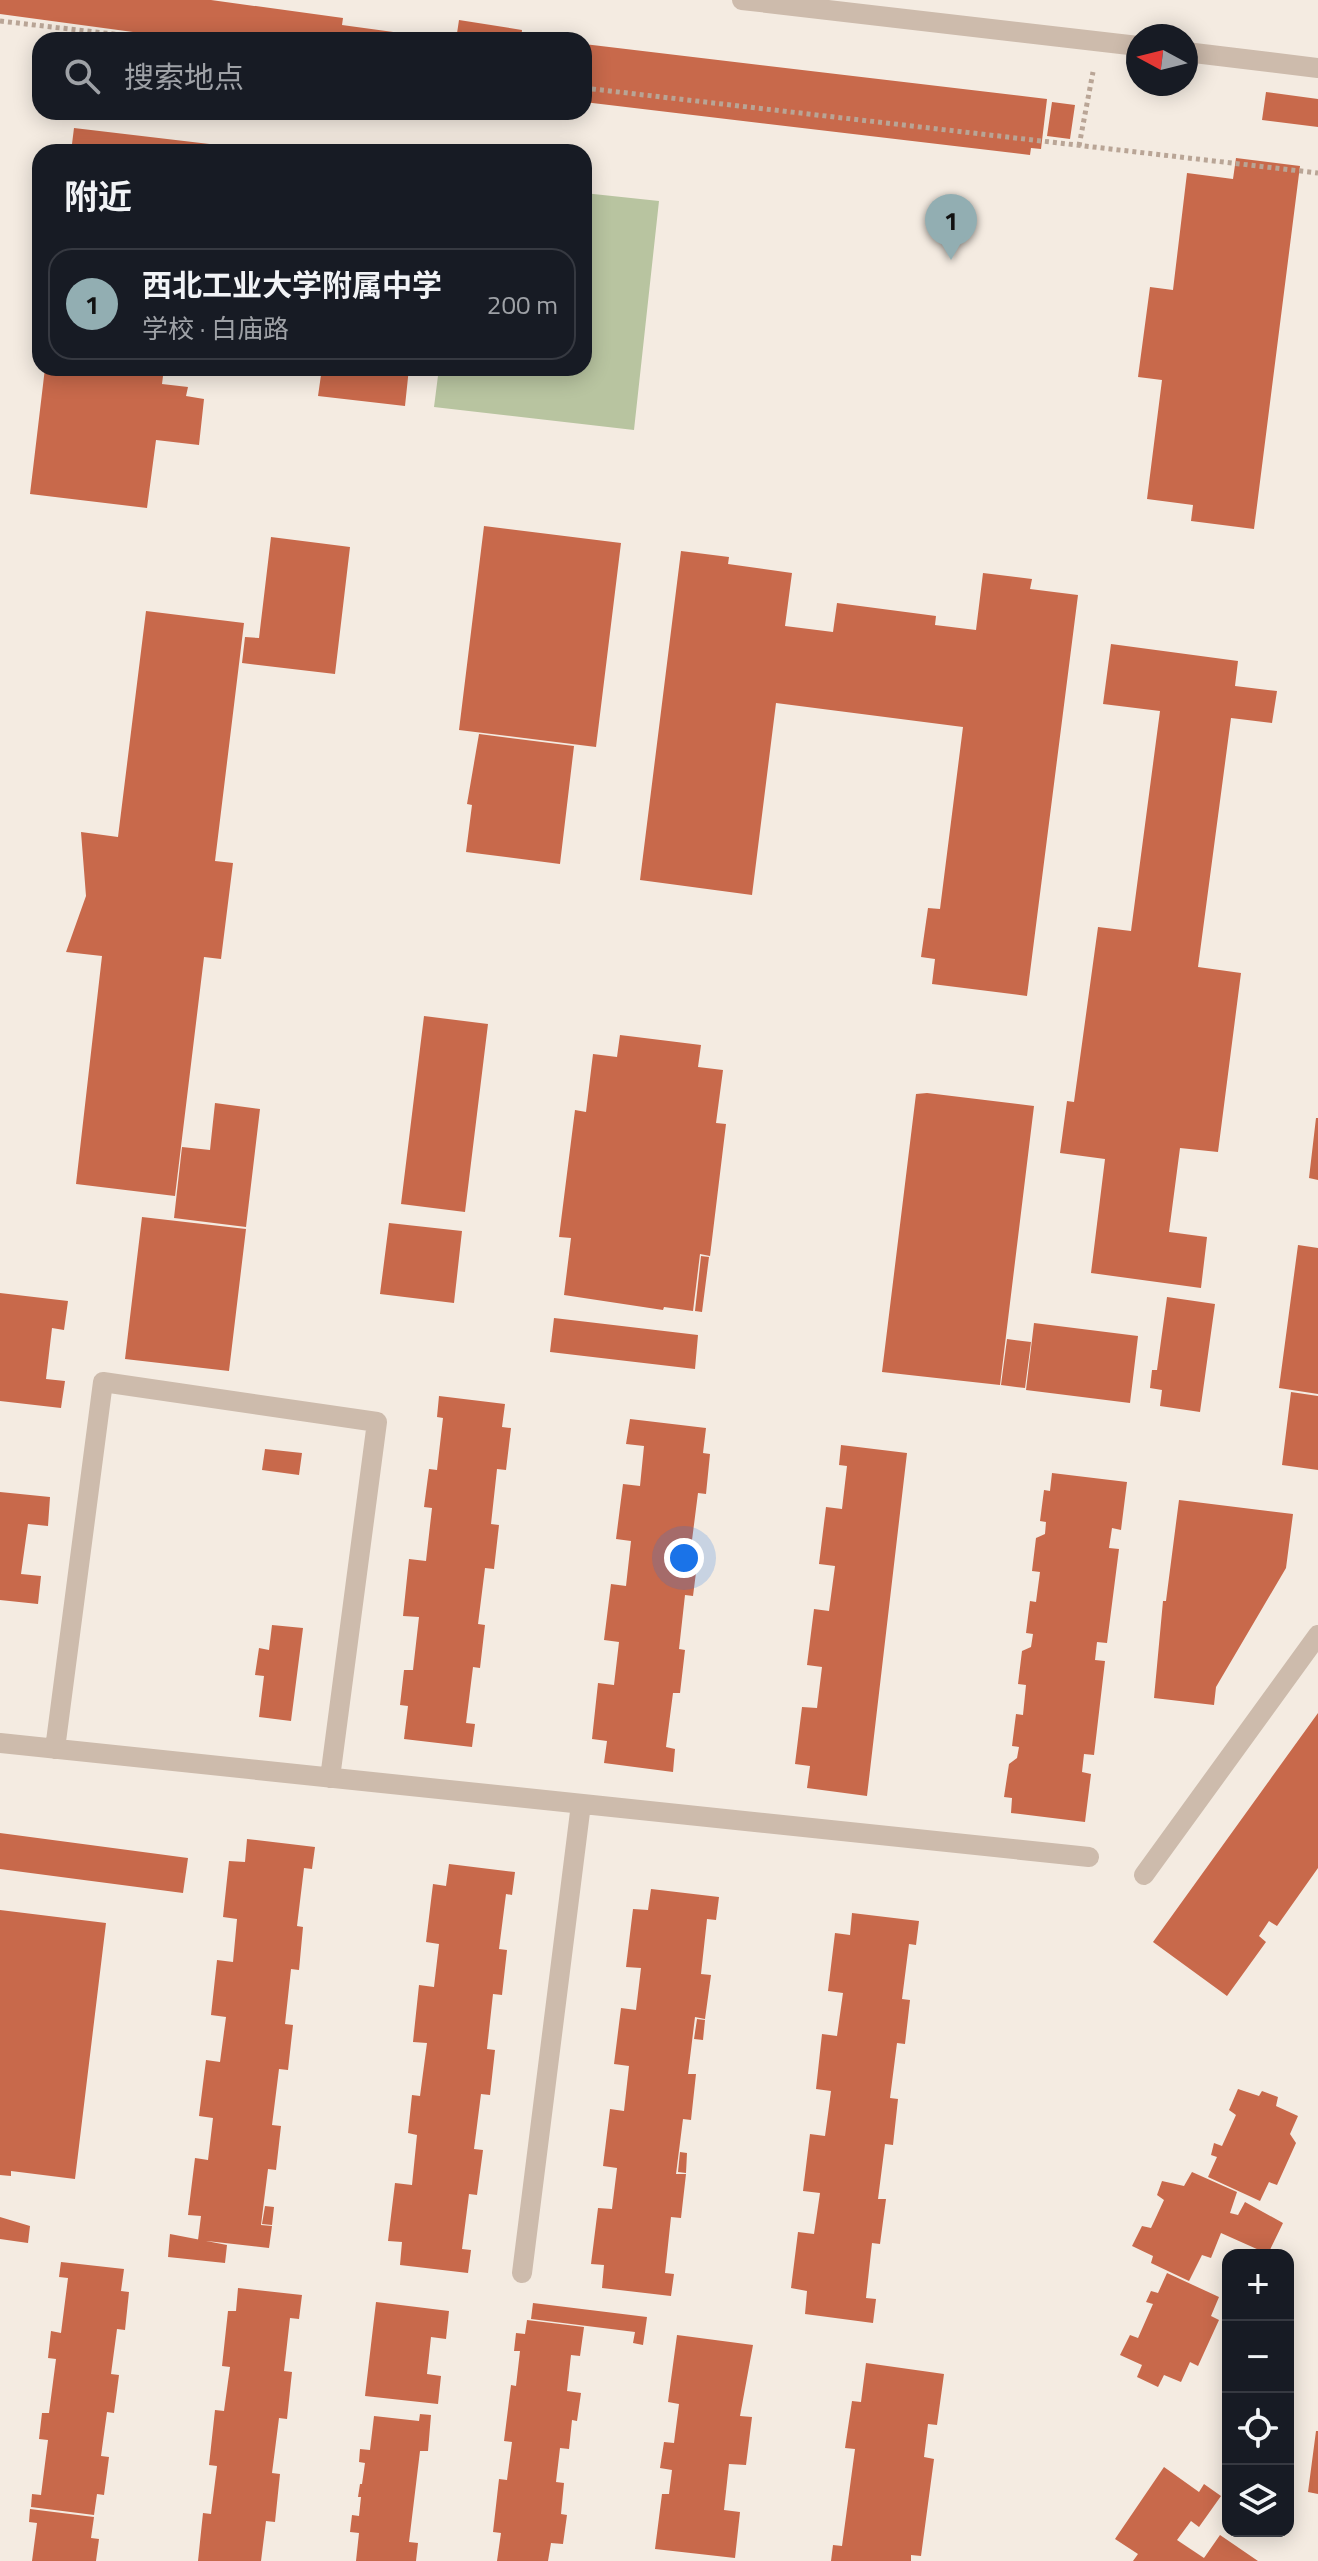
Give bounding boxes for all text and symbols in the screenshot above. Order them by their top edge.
north arrow [1126,24,1198,96]
search box [32,32,592,120]
icon: search [60,54,104,98]
text: 搜索地点 [124,54,244,100]
text: 附近 [64,170,132,222]
pin: 1 [925,194,977,260]
text: 西北工业大学附属中学 [142,262,442,308]
text: 1 [85,285,99,324]
text: 200 m [487,285,558,324]
text: 学校 · 白庙路 [142,309,289,348]
your location [664,1538,704,1578]
map controls [1222,2249,1294,2537]
button: + [1222,2249,1294,2321]
button: − [1222,2321,1294,2393]
button: locate [1222,2393,1294,2465]
button: layers [1222,2465,1294,2537]

